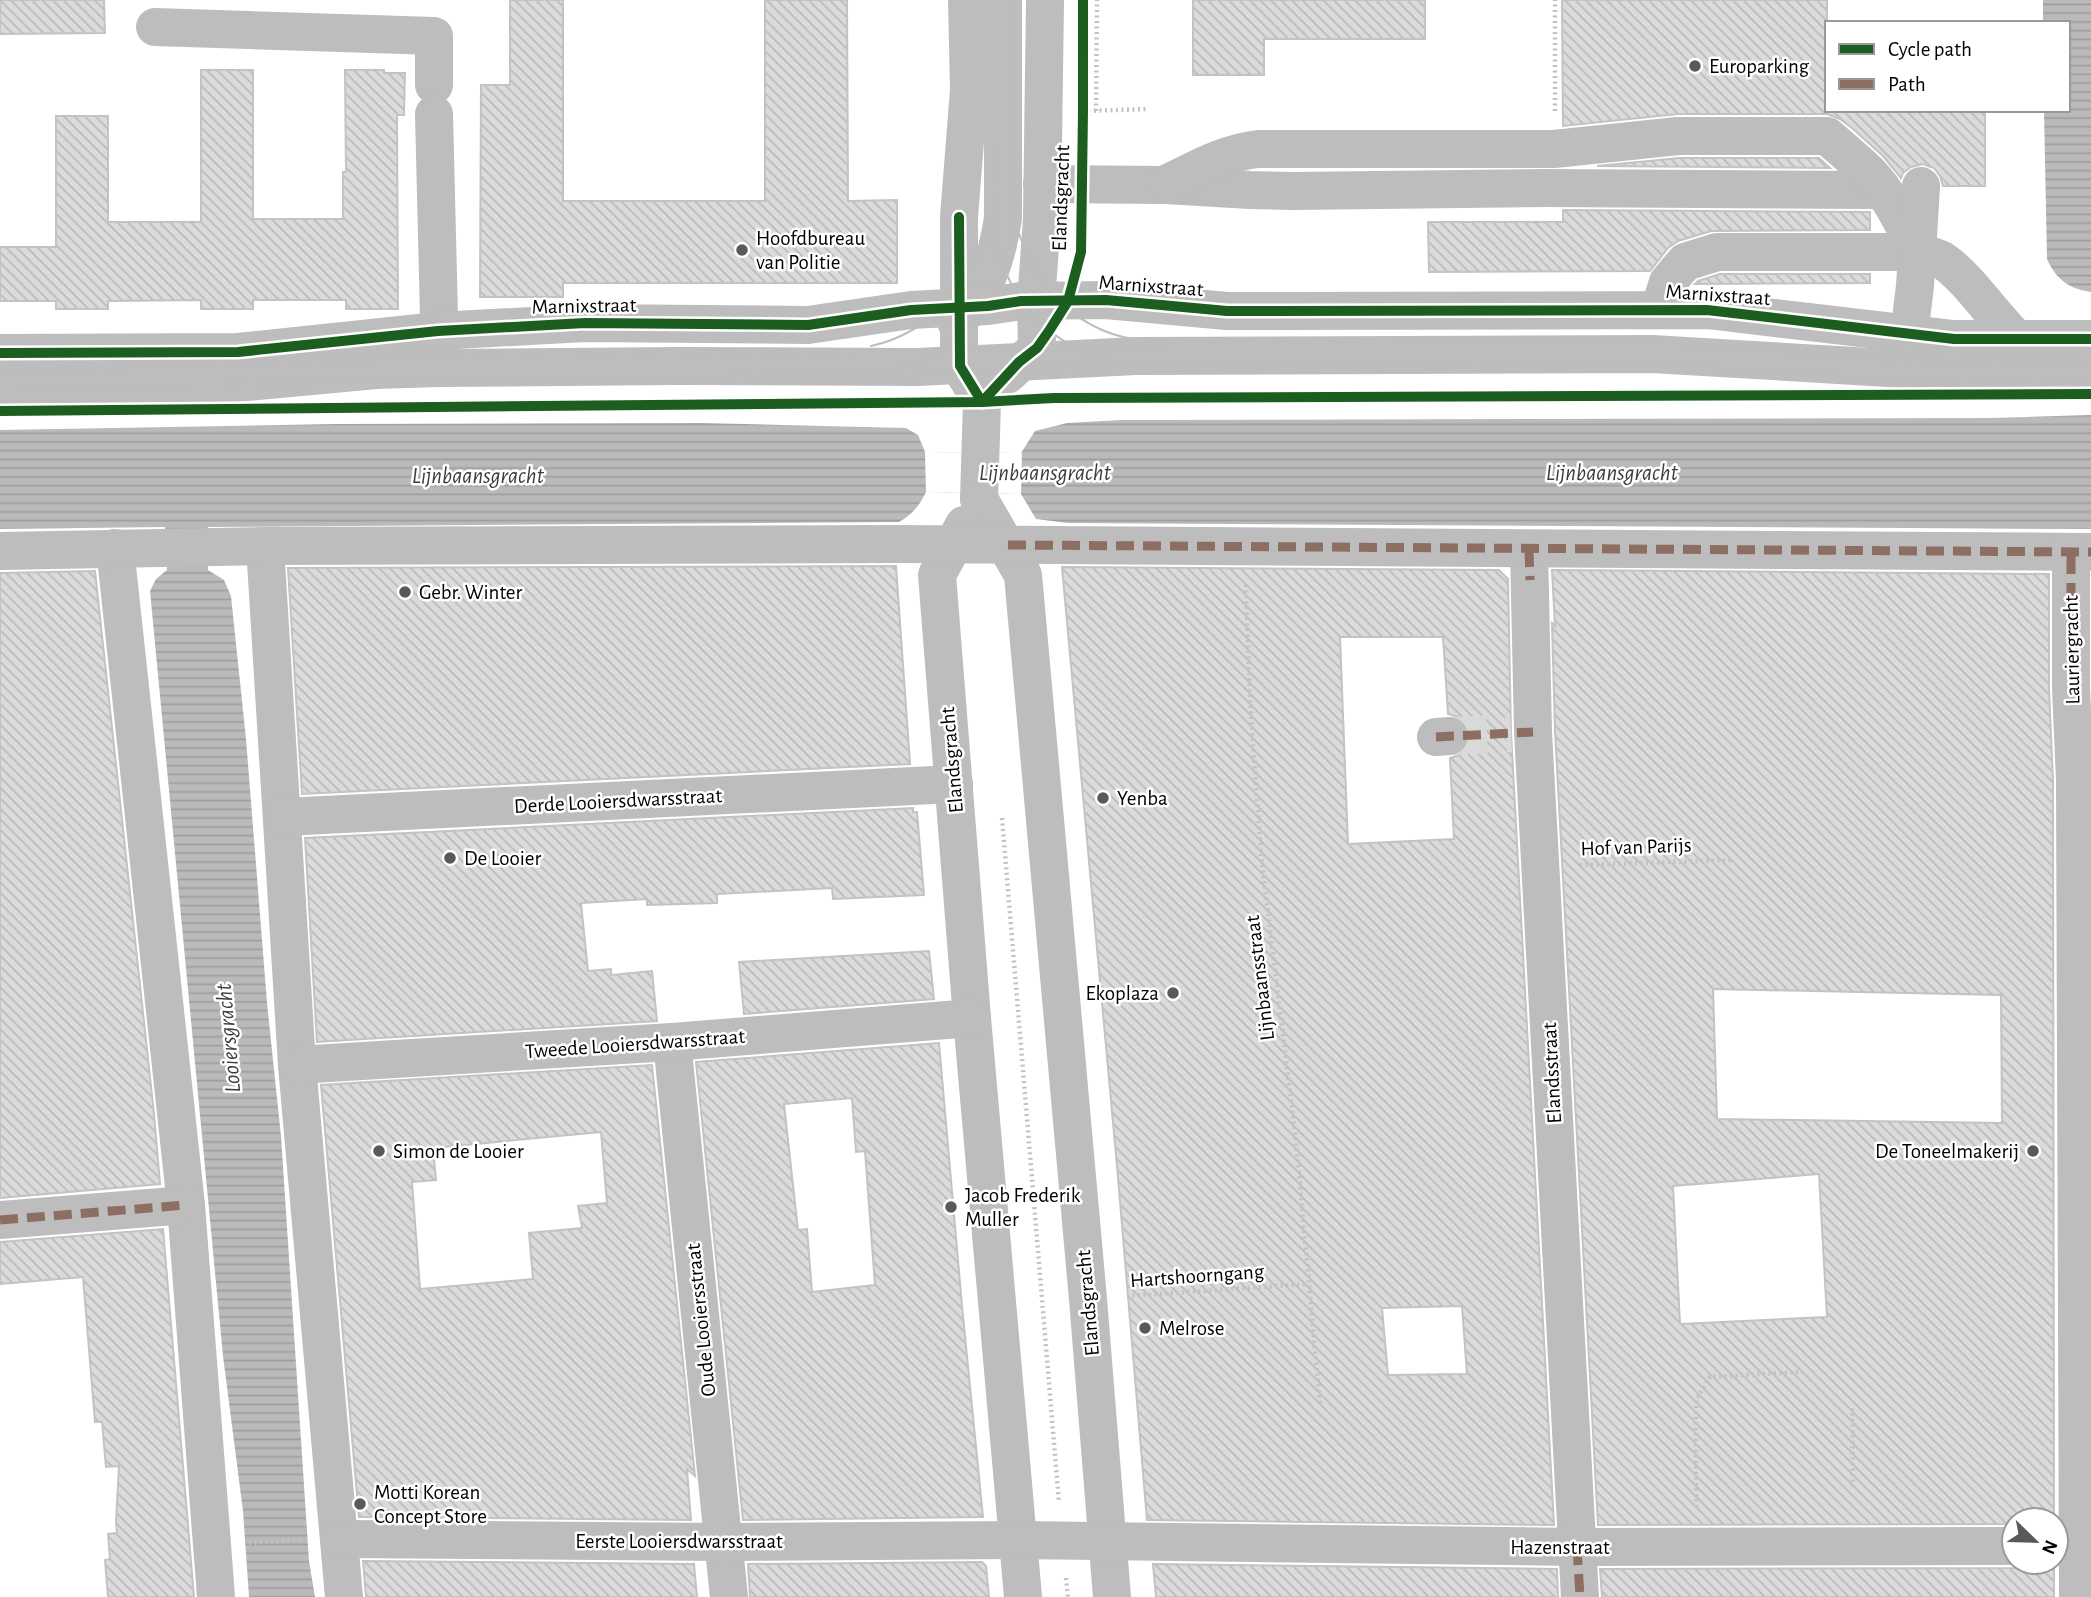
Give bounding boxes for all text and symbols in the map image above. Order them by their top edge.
legend [1825,21,2070,112]
text: Cycle path [1888,39,1972,60]
place label: Europarking [1709,56,1810,77]
marker: Europarking [1687,58,1703,74]
text: Path [1888,74,1926,95]
street label: Elandsgracht [1049,144,1073,252]
place label: Hoofdbureau van Politie [756,228,865,273]
marker: Hoofdbureau van Politie [734,242,750,258]
street label: Marnixstraat [1098,272,1204,300]
street label: Marnixstraat [1665,281,1771,309]
street label: Marnixstraat [531,295,637,317]
water label: Lijnbaansgracht [979,462,1112,485]
water label: Lijnbaansgracht [1546,462,1679,485]
water label: Lijnbaansgracht [412,465,545,488]
place label: Gebr. Winter [419,582,522,603]
marker: Gebr. Winter [397,584,413,600]
street label: Lauriergracht [2061,595,2083,705]
street label: Elandsgracht [937,706,967,814]
street label: Derde Looiersdwarsstraat [513,785,723,817]
place label: Yenba [1117,788,1168,809]
marker: Yenba [1095,790,1111,806]
street label: Hof van Parijs [1580,835,1692,859]
place label: De Looier [464,848,542,869]
marker: De Looier [442,850,458,866]
street label: Lijnbaansstraat [1242,914,1278,1042]
water label: Looiersgracht [213,982,245,1094]
place label: Ekoplaza [1085,983,1159,1004]
marker: Ekoplaza [1165,985,1181,1001]
street label: Elandsstraat [1539,1022,1565,1124]
street label: Tweede Looiersdwarsstraat [524,1026,746,1062]
place label: Simon de Looier [393,1141,524,1162]
place label: De Toneelmakerij [1875,1141,2019,1162]
marker: Simon de Looier [371,1143,387,1159]
marker: De Toneelmakerij [2025,1143,2041,1159]
place label: Jacob Frederik Muller [965,1185,1081,1230]
marker: Jacob Frederik Muller [943,1199,959,1215]
street label: Oude Looiersstraat [683,1242,719,1397]
street label: Elandsgracht [1073,1249,1103,1357]
street label: Hartshoorngang [1129,1261,1265,1291]
place label: Melrose [1159,1318,1225,1339]
marker: Melrose [1137,1320,1153,1336]
place label: Motti Korean Concept Store [374,1482,487,1527]
marker: Motti Korean Concept Store [352,1496,368,1512]
north arrow [2000,1506,2070,1576]
street label: Eerste Looiersdwarsstraat [575,1531,783,1552]
street label: Hazenstraat [1510,1537,1610,1558]
text: N [2038,1537,2061,1557]

